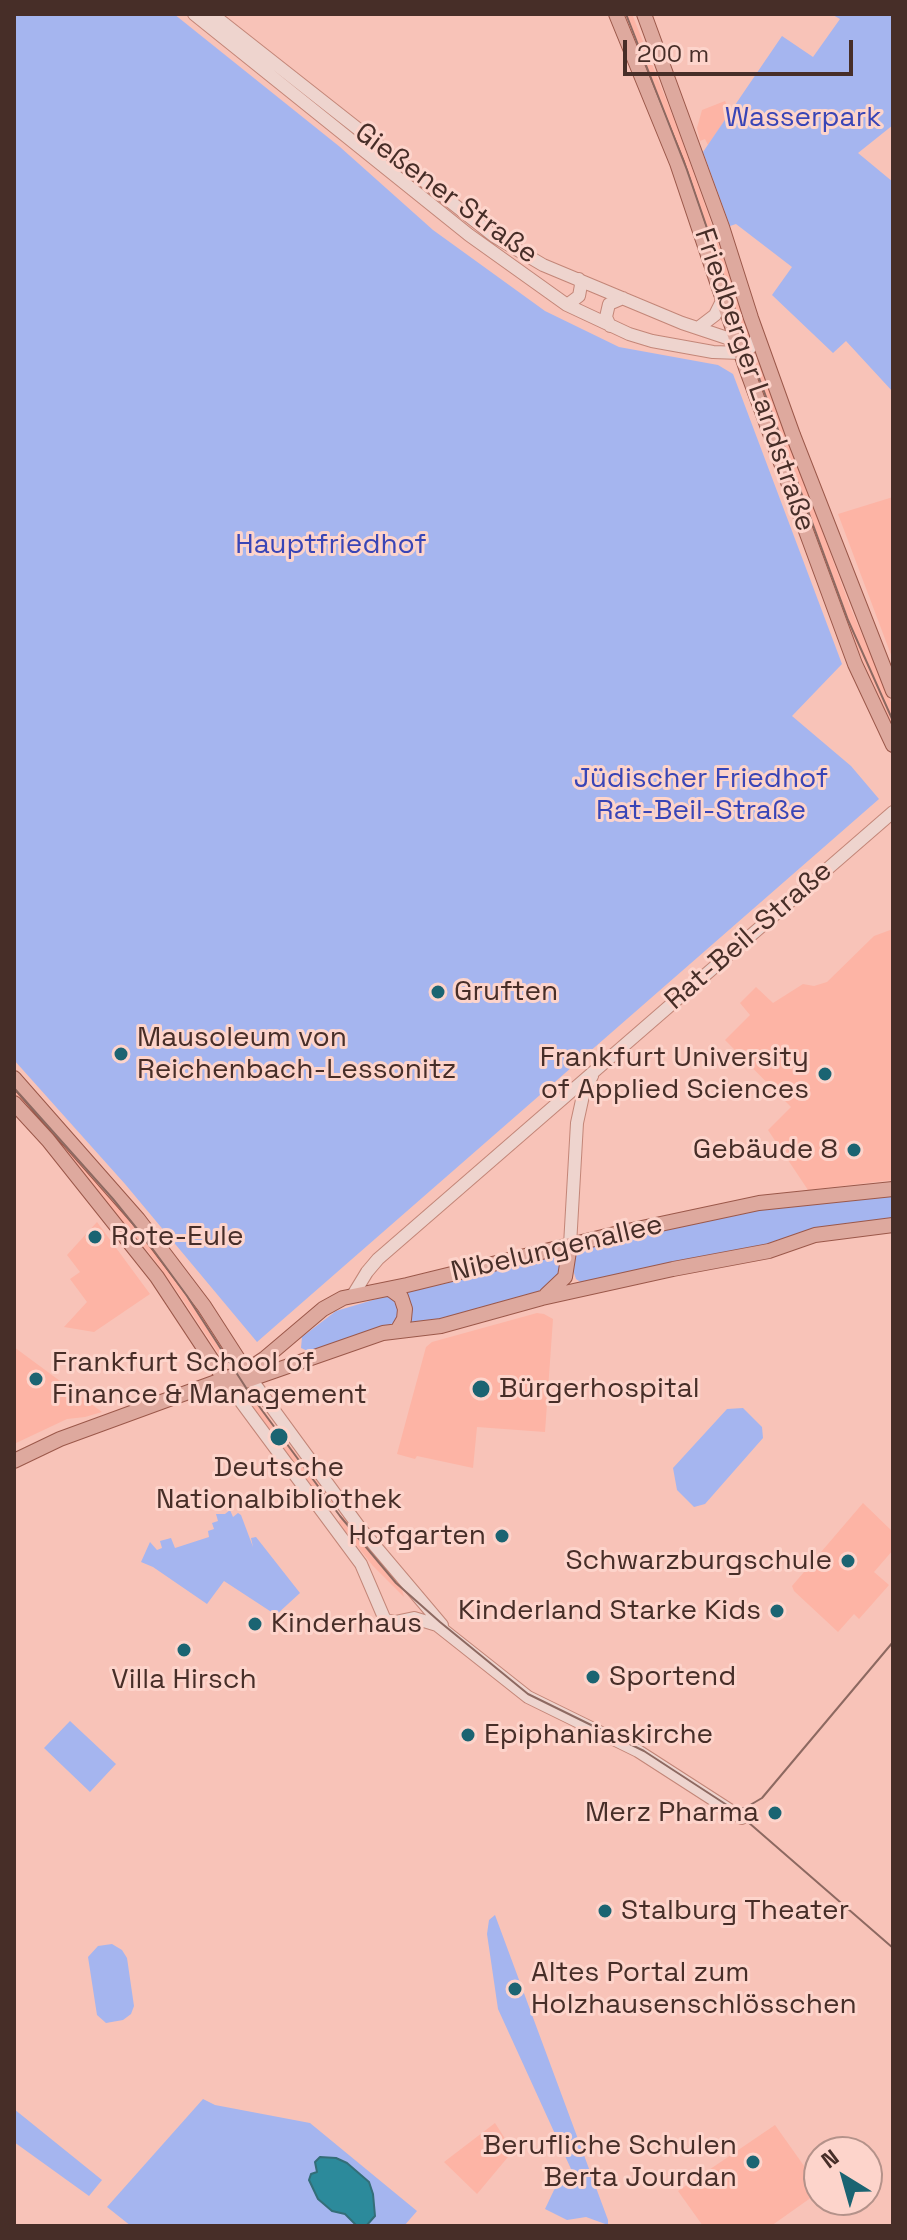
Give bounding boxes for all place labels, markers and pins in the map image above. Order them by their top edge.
place label: Gruften [454,975,558,1009]
marker: Gruften [429,983,447,1001]
place label: Mausoleum von Reichenbach-Lessonitz [137,1021,456,1087]
place label: Frankfurt University of Applied Sciences [540,1041,809,1107]
marker: Mausoleum von Reichenbach-Lessonitz [112,1045,130,1063]
marker: Frankfurt University of Applied Sciences [816,1065,834,1083]
place label: Gebäude 8 [693,1133,838,1167]
marker: Gebäude 8 [845,1141,863,1159]
place label: Rote-Eule [111,1220,243,1254]
marker: Rote-Eule [86,1228,104,1246]
place label: Frankfurt School of Finance & Management [52,1346,367,1412]
marker: Frankfurt School of Finance & Management [27,1370,45,1388]
place label: Bürgerhospital [499,1372,700,1406]
marker: Bürgerhospital [470,1378,492,1400]
marker: Deutsche Nationalbibliothek [268,1426,290,1448]
place label: Deutsche Nationalbibliothek [156,1451,402,1517]
place label: Hofgarten [348,1519,486,1553]
marker: Hofgarten [493,1527,511,1545]
place label: Schwarzburgschule [565,1544,832,1578]
marker: Schwarzburgschule [839,1552,857,1570]
place label: Kinderland Starke Kids [458,1594,761,1628]
marker: Kinderland Starke Kids [768,1602,786,1620]
place label: Kinderhaus [271,1607,422,1641]
marker: Kinderhaus [246,1615,264,1633]
marker: Villa Hirsch [175,1641,193,1659]
place label: Sportend [609,1660,736,1694]
place label: Villa Hirsch [111,1663,257,1697]
marker: Sportend [584,1668,602,1686]
place label: Epiphaniaskirche [484,1718,713,1752]
marker: Epiphaniaskirche [459,1726,477,1744]
place label: Merz Pharma [585,1796,759,1830]
marker: Merz Pharma [766,1804,784,1822]
place label: Stalburg Theater [621,1894,849,1928]
marker: Stalburg Theater [596,1902,614,1920]
place label: Altes Portal zum Holzhausenschlösschen [531,1956,857,2022]
marker: Altes Portal zum Holzhausenschlösschen [506,1980,524,1998]
place label: Berufliche Schulen Berta Jourdan [483,2129,737,2195]
marker: Berufliche Schulen Berta Jourdan [744,2153,762,2171]

